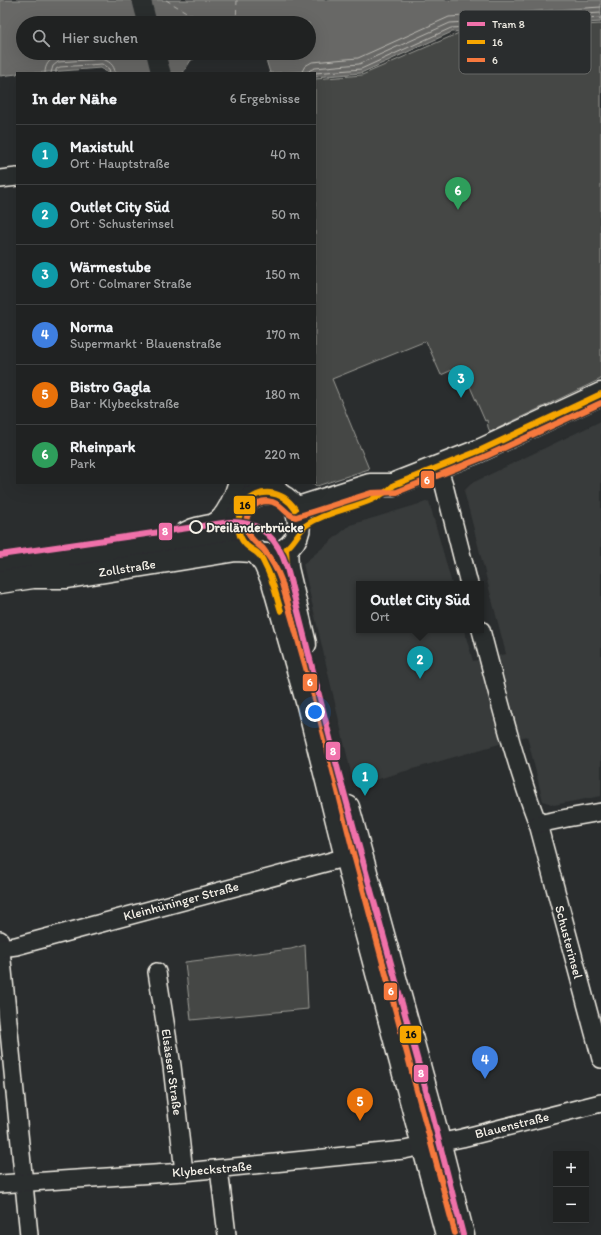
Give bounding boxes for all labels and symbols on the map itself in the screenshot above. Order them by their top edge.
legend [459,10,591,74]
text: Tram 8 [492,18,525,31]
text: 16 [492,36,503,49]
text: 6 [492,54,498,67]
pin: 6 [445,177,471,210]
pin: 3 [448,365,474,398]
line badge: 6 [420,470,435,489]
text: 6 [424,474,430,487]
line badge: 16 [233,495,256,515]
text: 16 [240,499,251,512]
marker: Dreiländerbrücke [189,520,203,534]
place label: Dreiländerbrücke [206,520,303,535]
line badge: 8 [158,522,173,541]
text: 8 [162,525,168,538]
street label: Zollstraße [97,556,157,580]
pin: 2 [407,646,433,679]
line badge: 6 [302,673,318,692]
text: 6 [307,676,313,689]
your location [305,702,325,722]
line badge: 8 [325,741,341,761]
text: 8 [330,745,336,758]
pin: 1 [352,763,378,796]
street label: Kleinhüninger Straße [122,878,240,924]
street label: Schusterinsel [552,904,586,981]
line badge: 6 [383,982,398,1001]
text: 6 [388,985,394,998]
line badge: 16 [399,1025,422,1044]
street label: Elsässer Straße [159,1028,185,1116]
text: 16 [406,1028,417,1041]
pin: 4 [472,1046,498,1079]
line badge: 8 [413,1064,429,1083]
text: 8 [418,1067,424,1080]
pin: 5 [347,1088,373,1121]
street label: Blauenstraße [473,1109,551,1141]
street label: Klybeckstraße [171,1158,253,1180]

